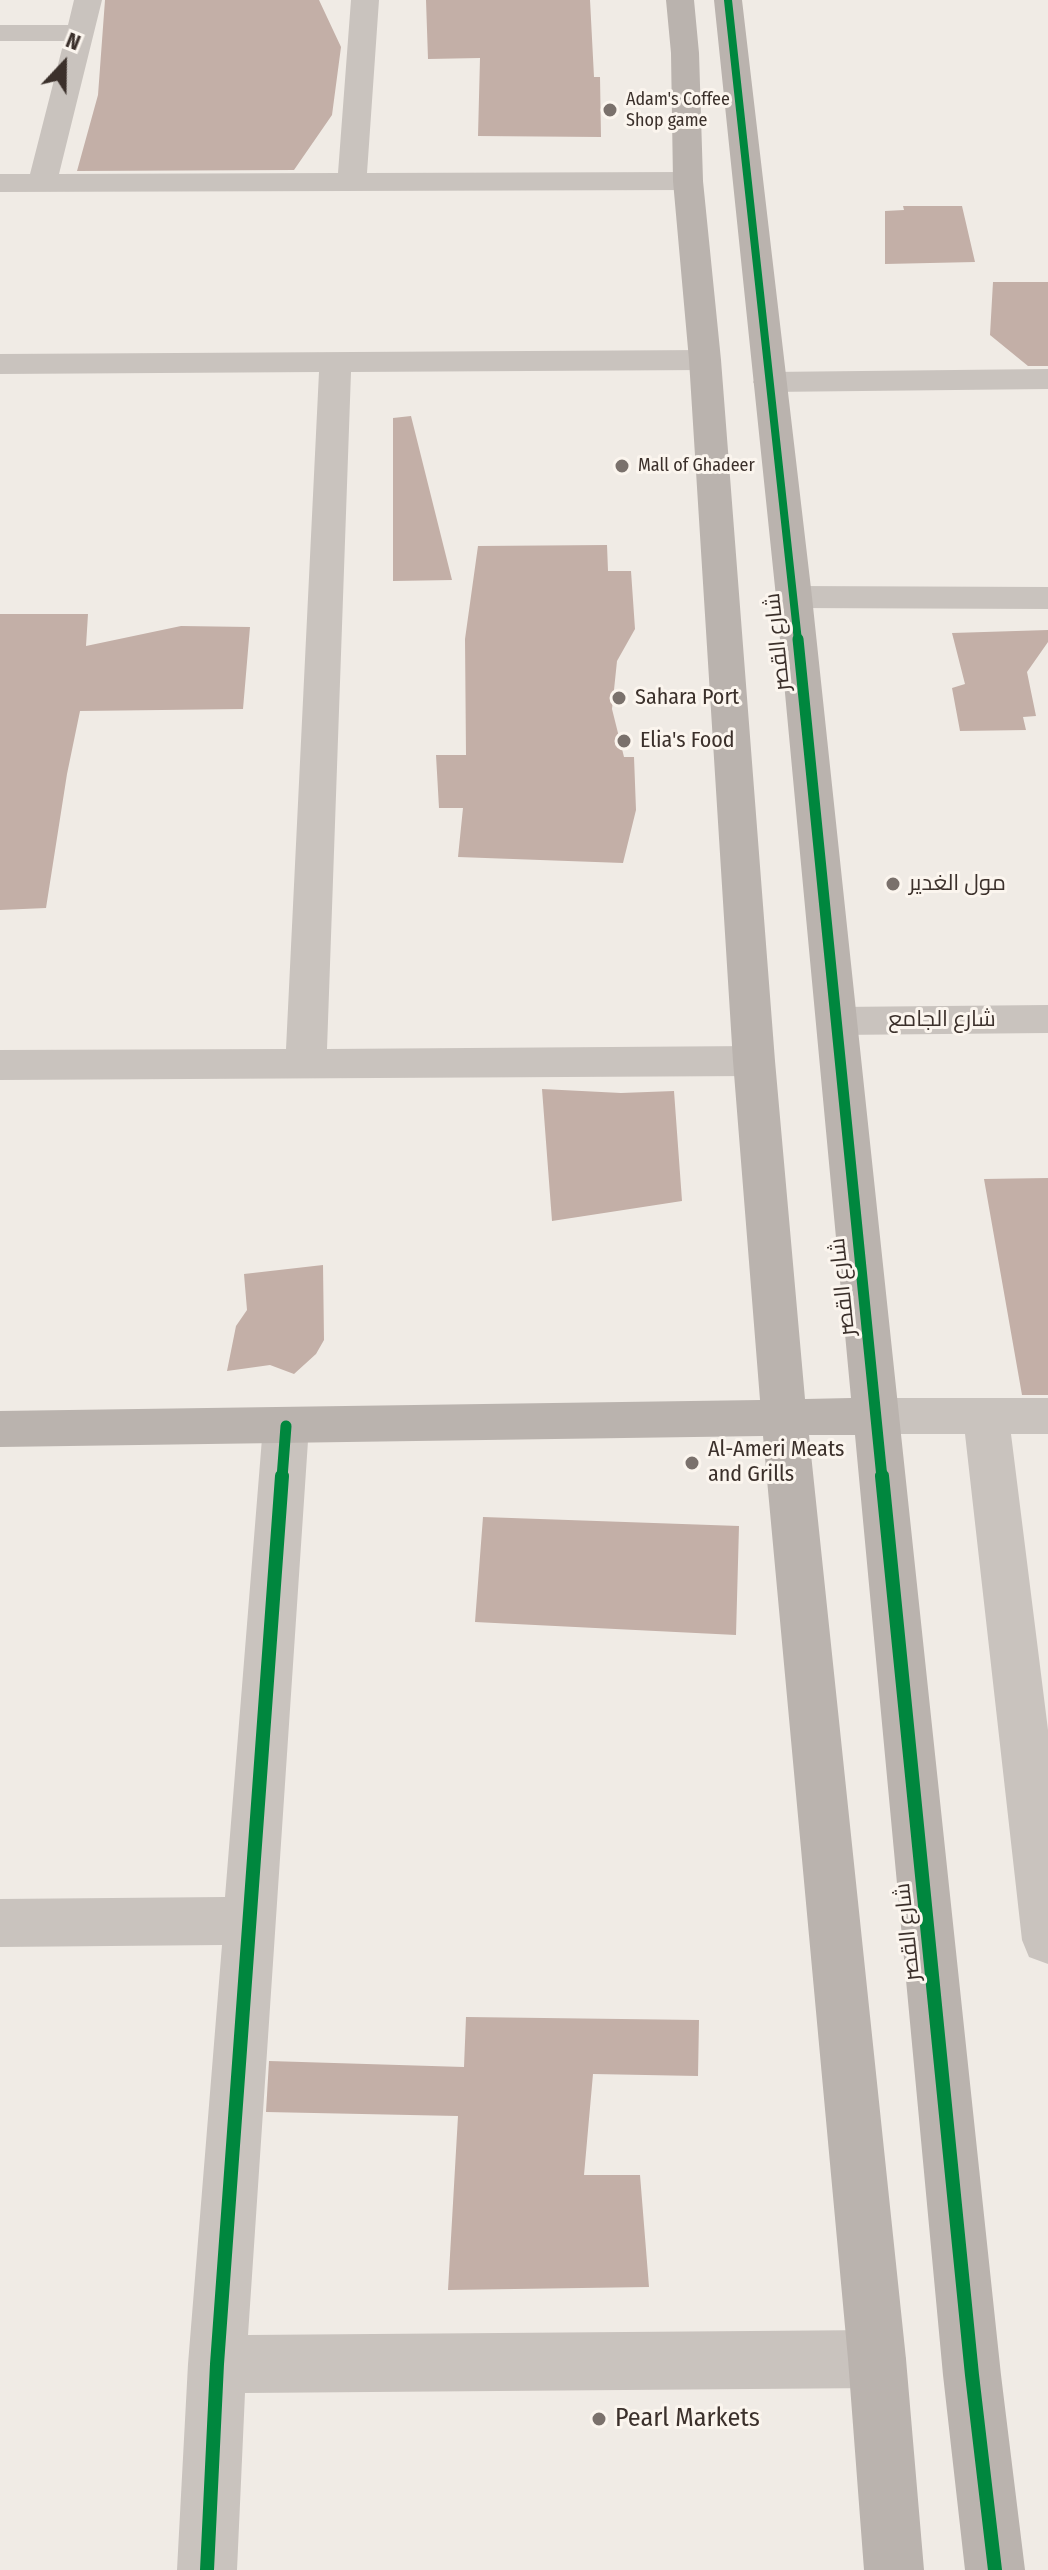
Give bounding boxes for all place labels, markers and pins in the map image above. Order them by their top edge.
place label: Adam's Coffee Shop game [626,89,730,132]
marker: Adam's Coffee Shop game [601,101,619,119]
place label: Mall of Ghadeer [638,455,755,477]
marker: Mall of Ghadeer [613,457,631,475]
place label: Sahara Port [635,685,739,711]
marker: Sahara Port [610,689,628,707]
place label: Elia's Food [640,728,735,754]
marker: Elia's Food [615,732,633,750]
place label: مول الغدير [909,871,1006,897]
marker: مول الغدير [884,875,902,893]
place label: Al-Ameri Meats and Grills [708,1437,844,1488]
marker: Al-Ameri Meats and Grills [683,1454,701,1472]
place label: Pearl Markets [615,2403,760,2435]
marker: Pearl Markets [590,2410,608,2428]

